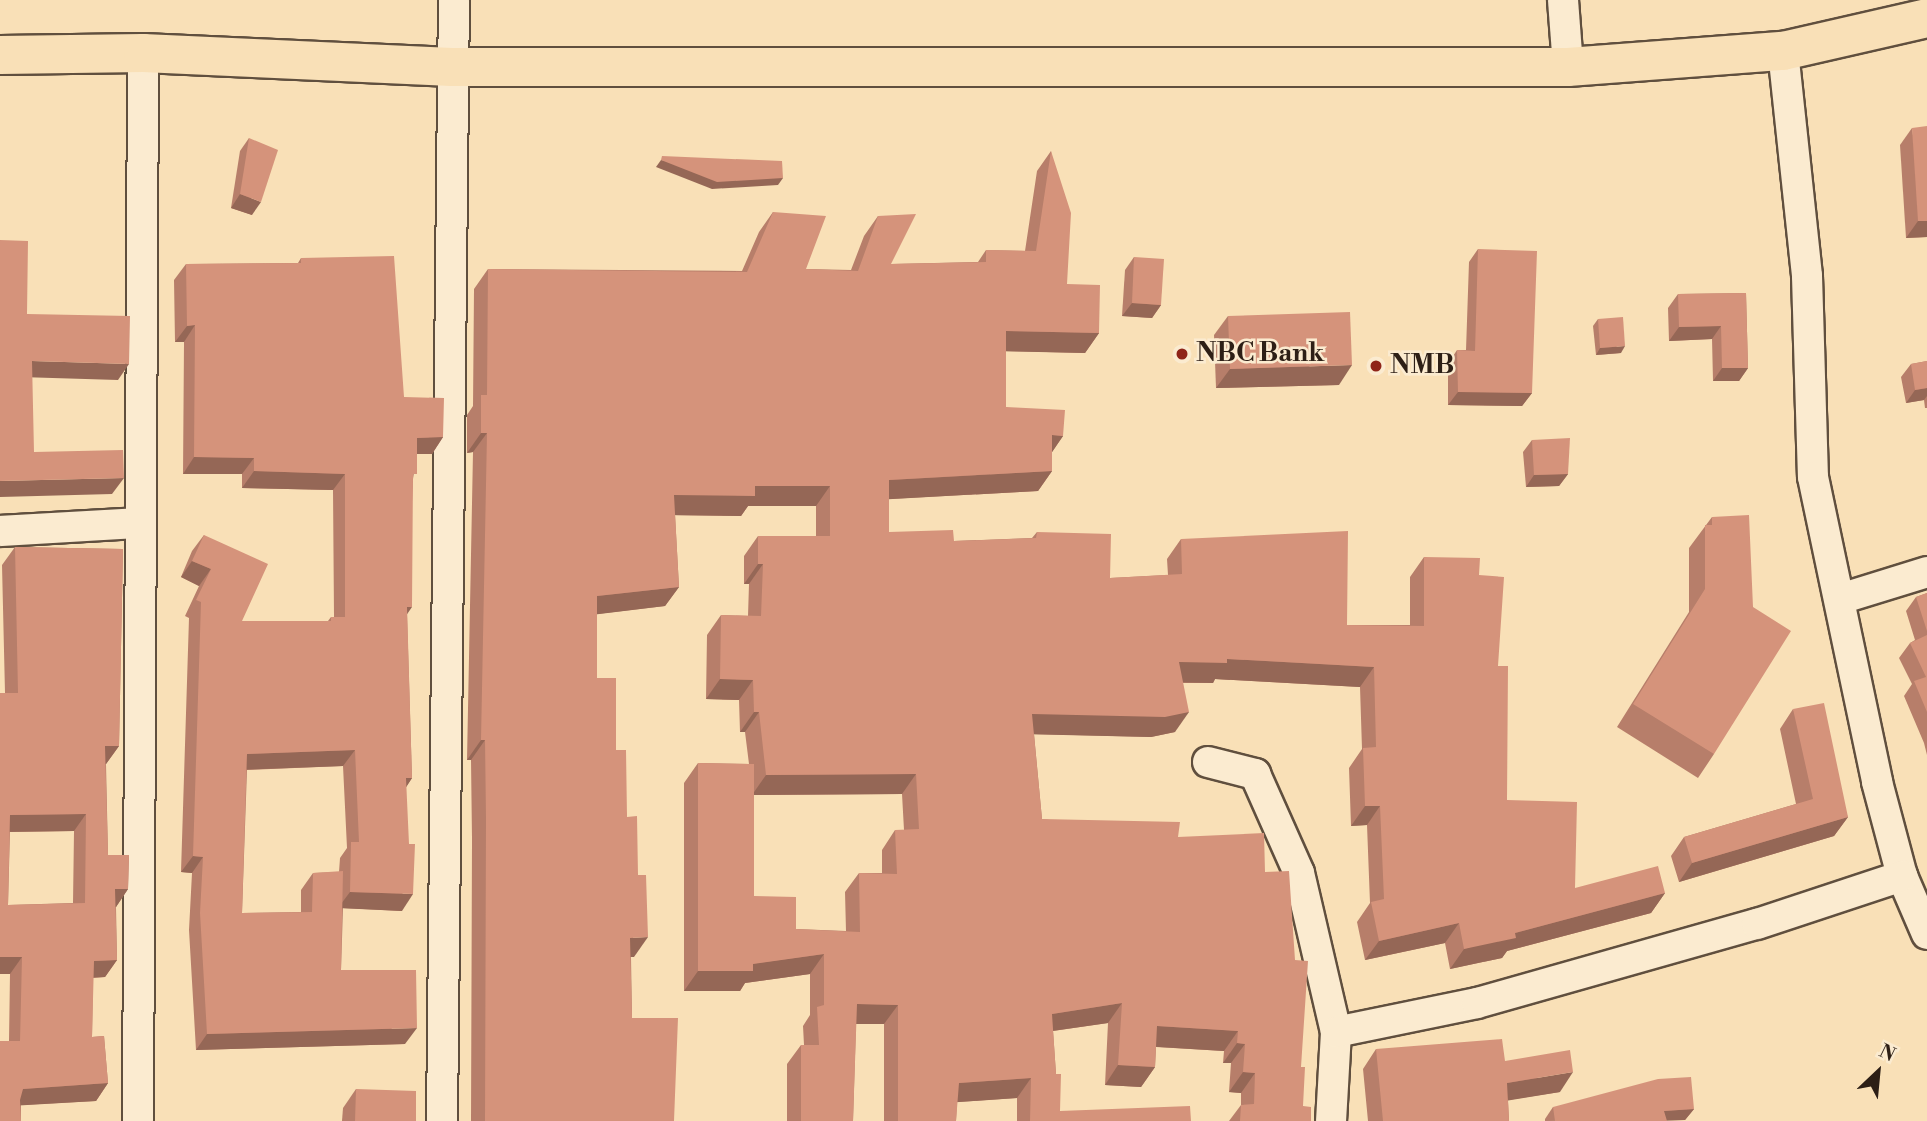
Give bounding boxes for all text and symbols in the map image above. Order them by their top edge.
place label: NBC Bank [1196,338,1324,370]
marker: NBC Bank [1174,346,1190,362]
place label: NMB [1390,350,1454,382]
marker: NMB [1368,358,1384,374]
north arrow [1843,1037,1913,1107]
text: N [1875,1039,1899,1067]

